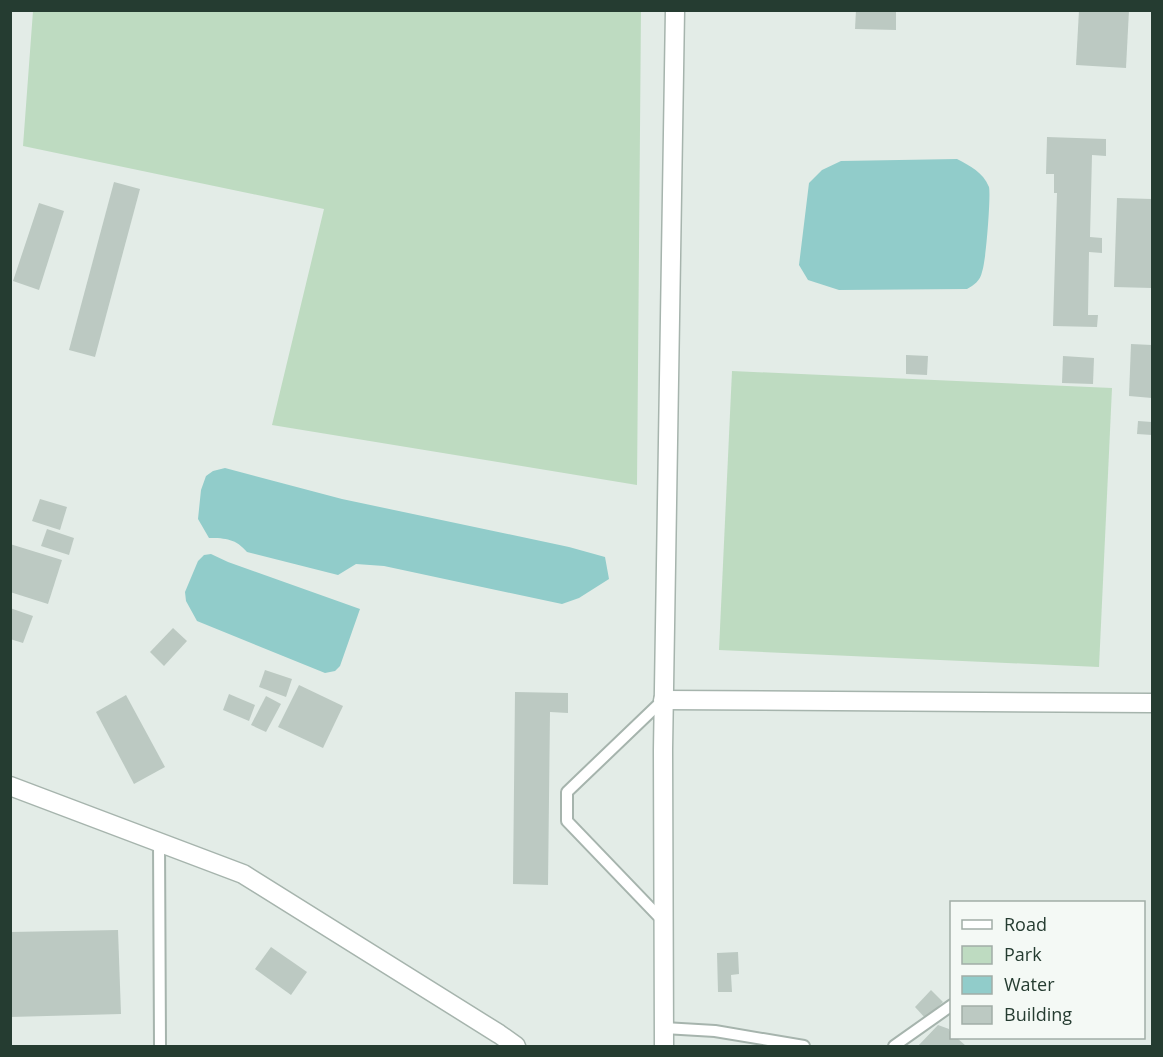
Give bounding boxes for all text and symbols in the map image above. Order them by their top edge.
legend [950,901,1145,1039]
text: Road [1004,912,1047,936]
text: Park [1004,942,1042,966]
text: Water [1004,972,1055,996]
text: Building [1004,1002,1072,1026]

